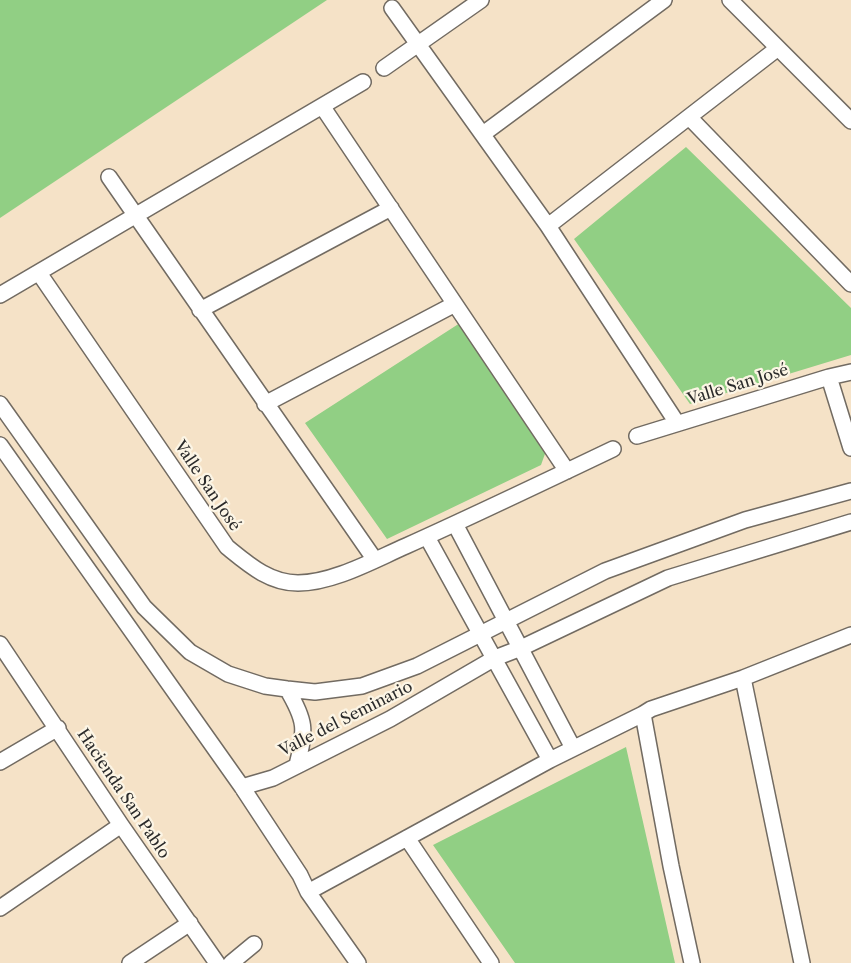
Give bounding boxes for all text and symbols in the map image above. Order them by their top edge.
street label: Valle San José [685,361,791,409]
street label: Valle San José [170,437,244,535]
street label: Valle del Seminario [276,677,416,761]
street label: Hacienda San Pablo [73,726,173,862]

